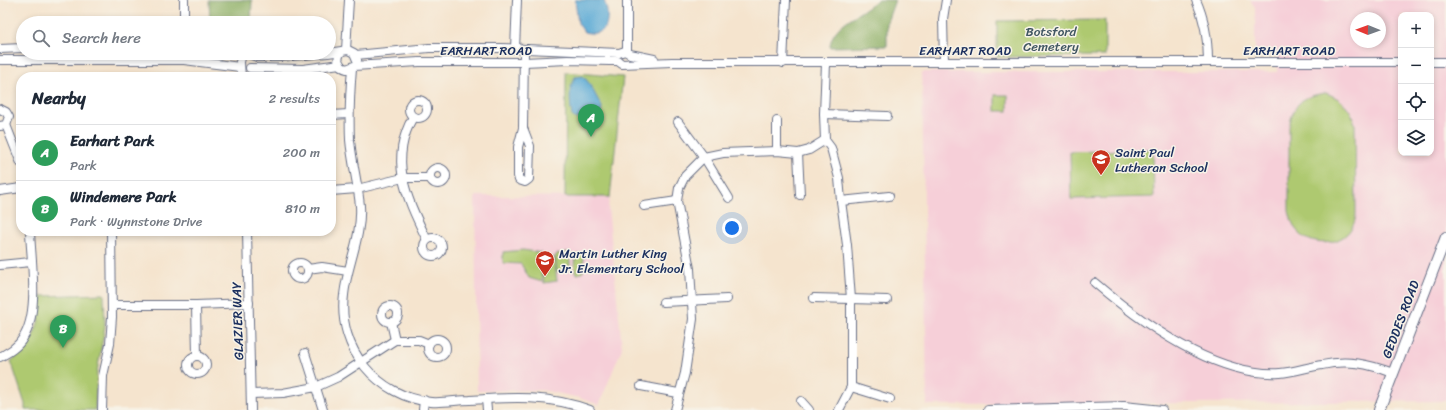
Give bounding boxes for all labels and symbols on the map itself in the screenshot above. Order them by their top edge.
north arrow [1350,12,1386,48]
park label: Botsford Cemetery [1023,20,1079,58]
street label: EARHART ROAD [440,39,532,62]
street label: EARHART ROAD [919,39,1011,62]
street label: EARHART ROAD [1243,39,1335,62]
pin: A [578,104,604,137]
place label: Saint Paul Lutheran School [1115,141,1208,179]
school or university icon: Saint Paul Lutheran School [1090,148,1112,176]
your location [722,218,742,238]
place label: Martin Luther King Jr. Elementary School [558,242,684,280]
school or university icon: Martin Luther King Jr. Elementary School [534,249,556,277]
street label: GEDDES ROAD [1375,276,1426,362]
street label: GLAZIER WAY [225,281,250,361]
pin: B [50,315,76,348]

